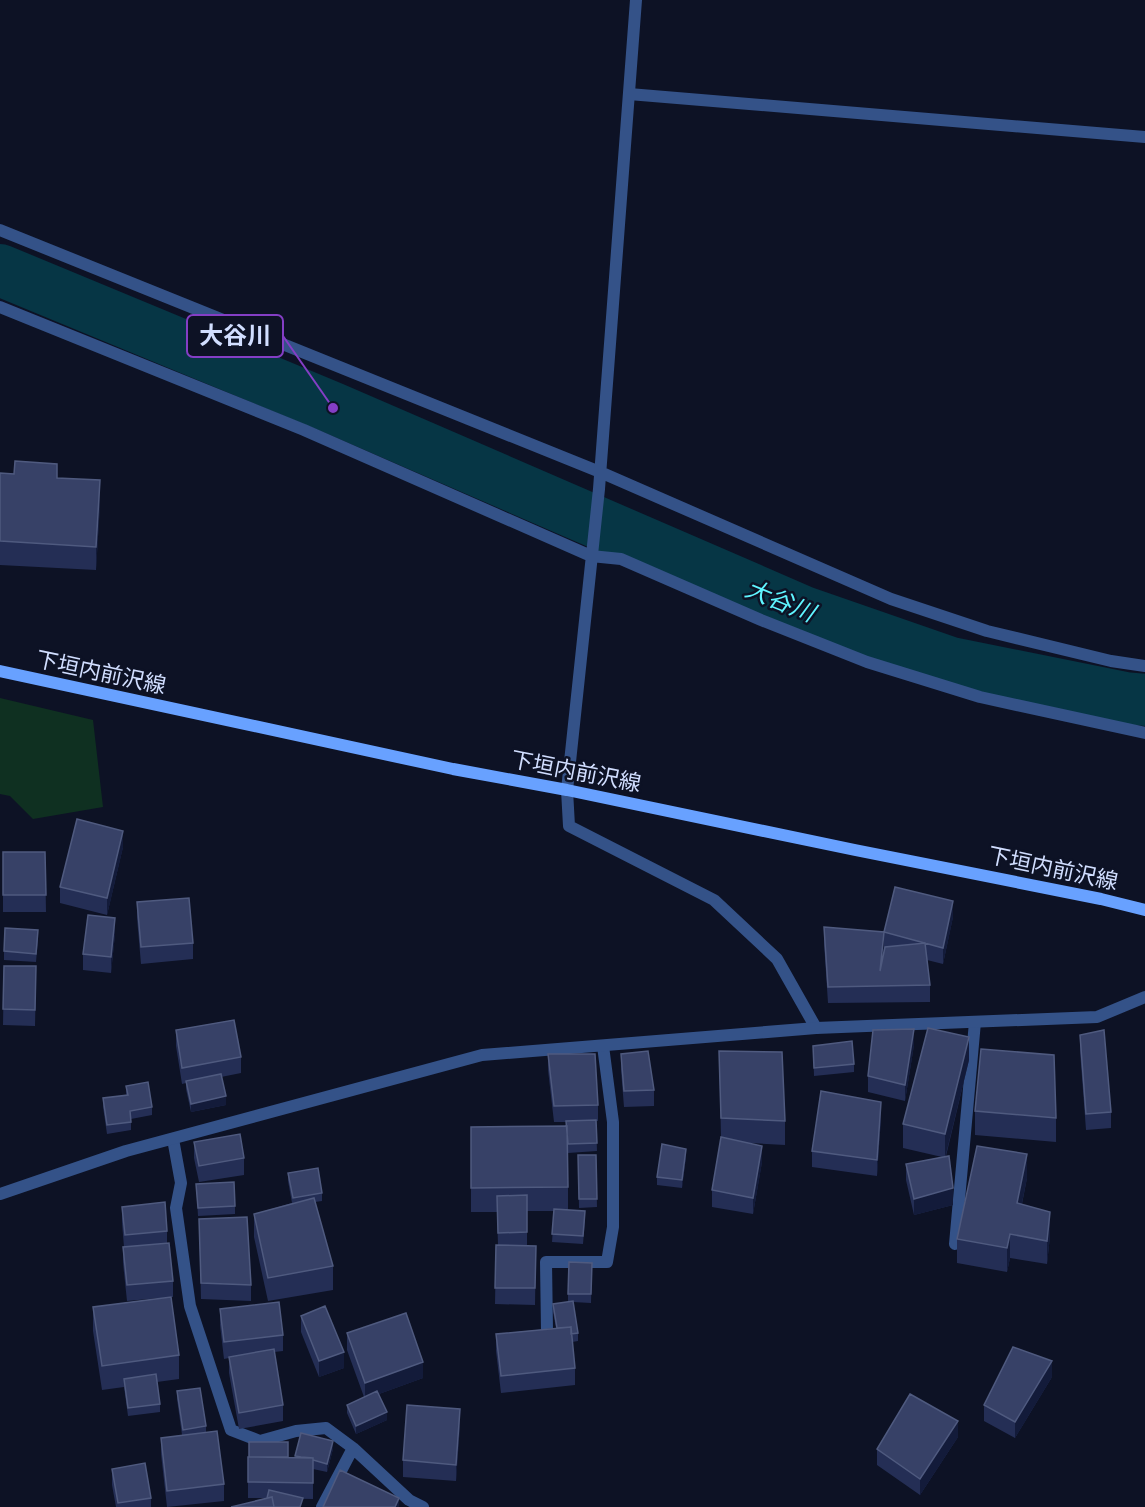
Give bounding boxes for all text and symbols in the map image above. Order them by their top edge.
callout: 大谷川 [187,315,283,357]
text: 大谷川 [199,322,271,351]
water label: 大谷川 [741,575,821,630]
street label: 下垣内前沢線 [33,647,168,700]
street label: 下垣内前沢線 [508,747,643,798]
street label: 下垣内前沢線 [985,843,1120,896]

